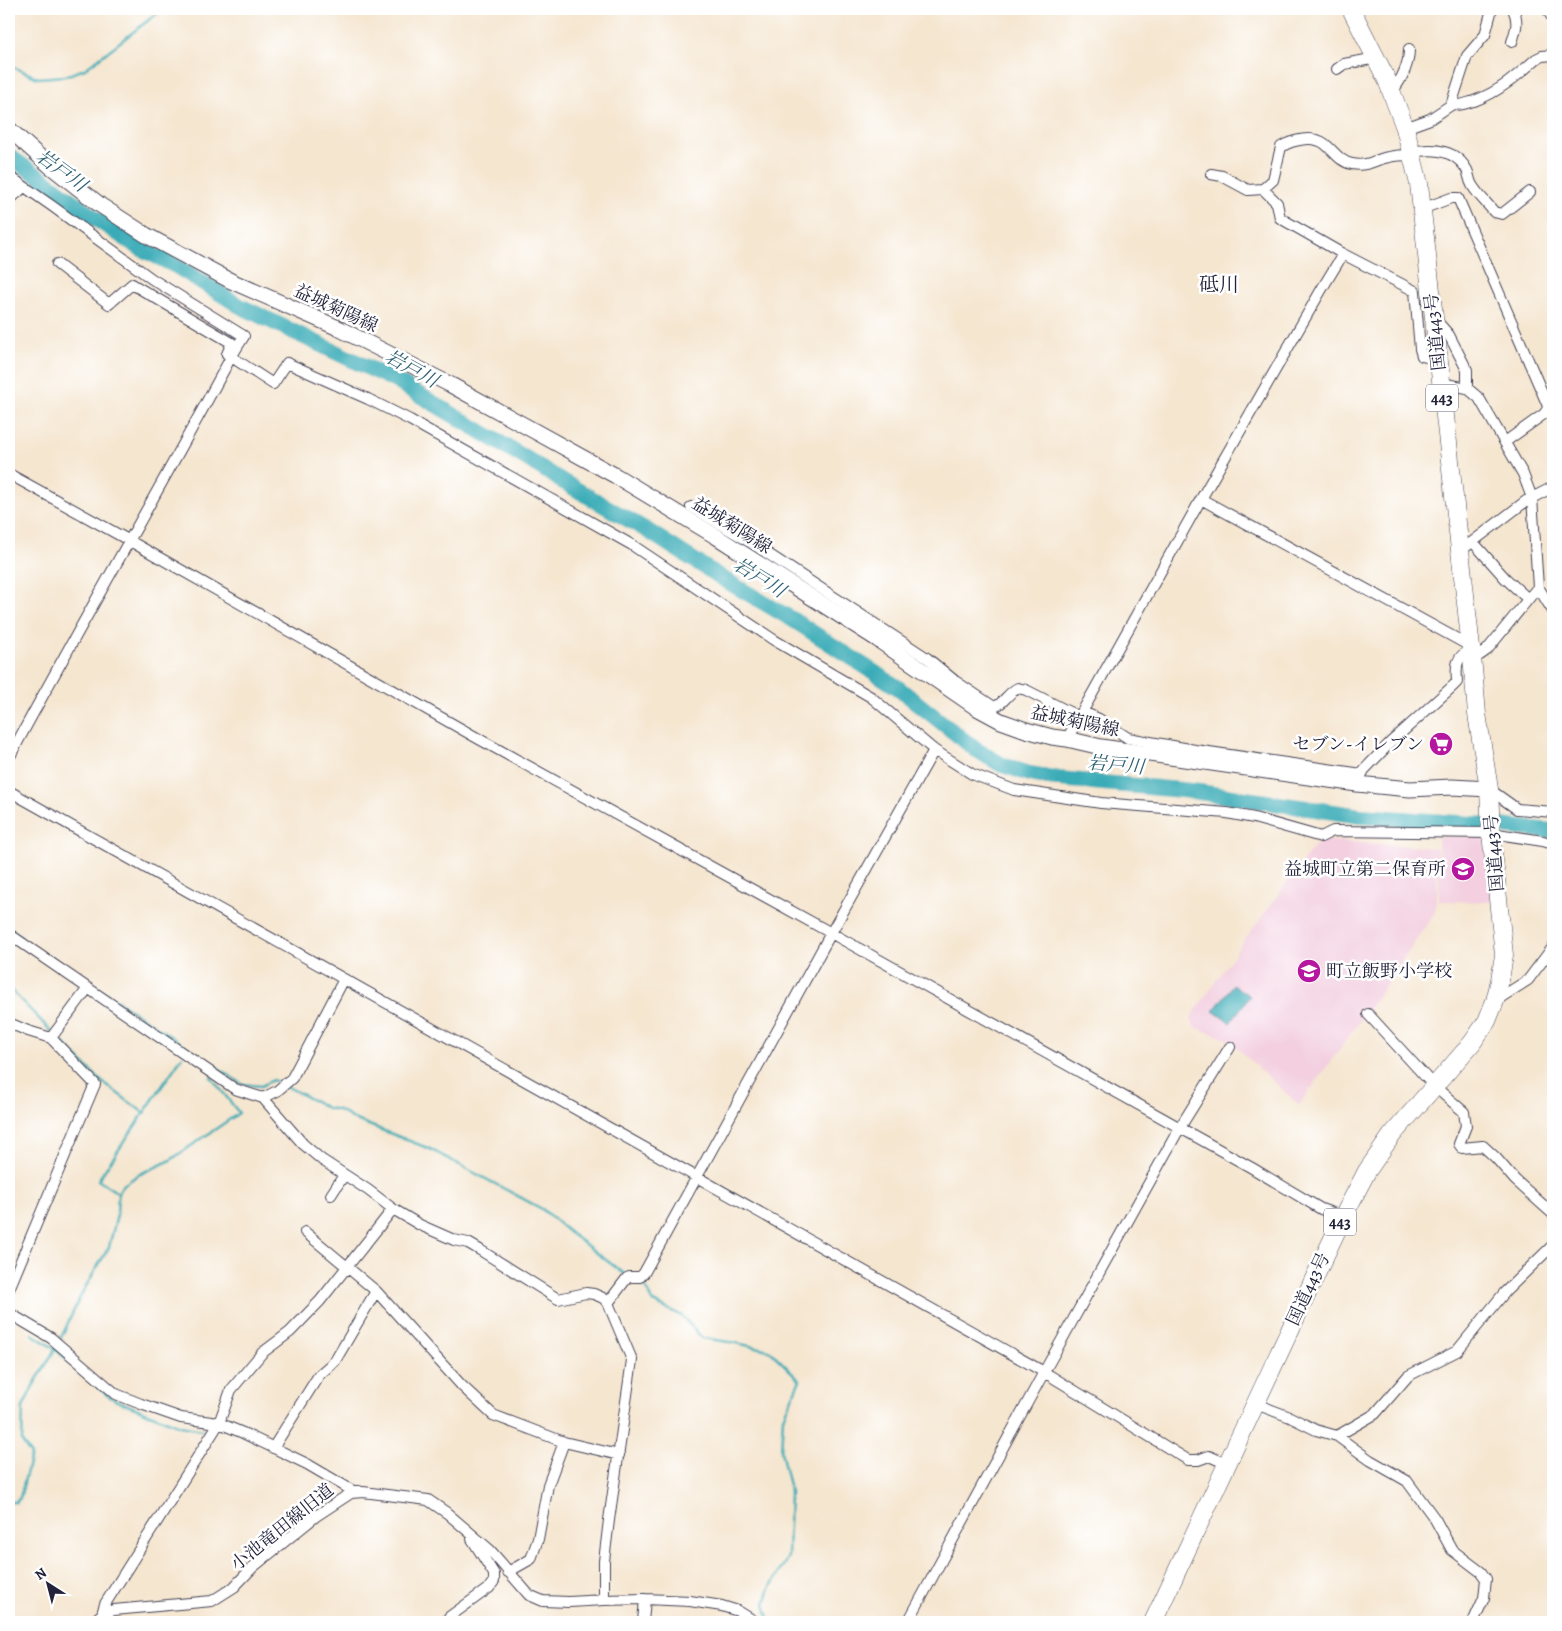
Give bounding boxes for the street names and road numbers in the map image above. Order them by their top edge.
street label: 益城菊陽線 [290,278,382,338]
street label: 国道443号 [1419,292,1451,372]
road number: 443 [1426,384,1458,412]
street label: 益城菊陽線 [687,491,777,559]
street label: 益城菊陽線 [1028,700,1122,742]
street label: 国道443号 [1479,813,1509,893]
road number: 443 [1324,1208,1356,1236]
street label: 国道443号 [1281,1249,1335,1329]
street label: 小池竜田線旧道 [225,1478,339,1576]

